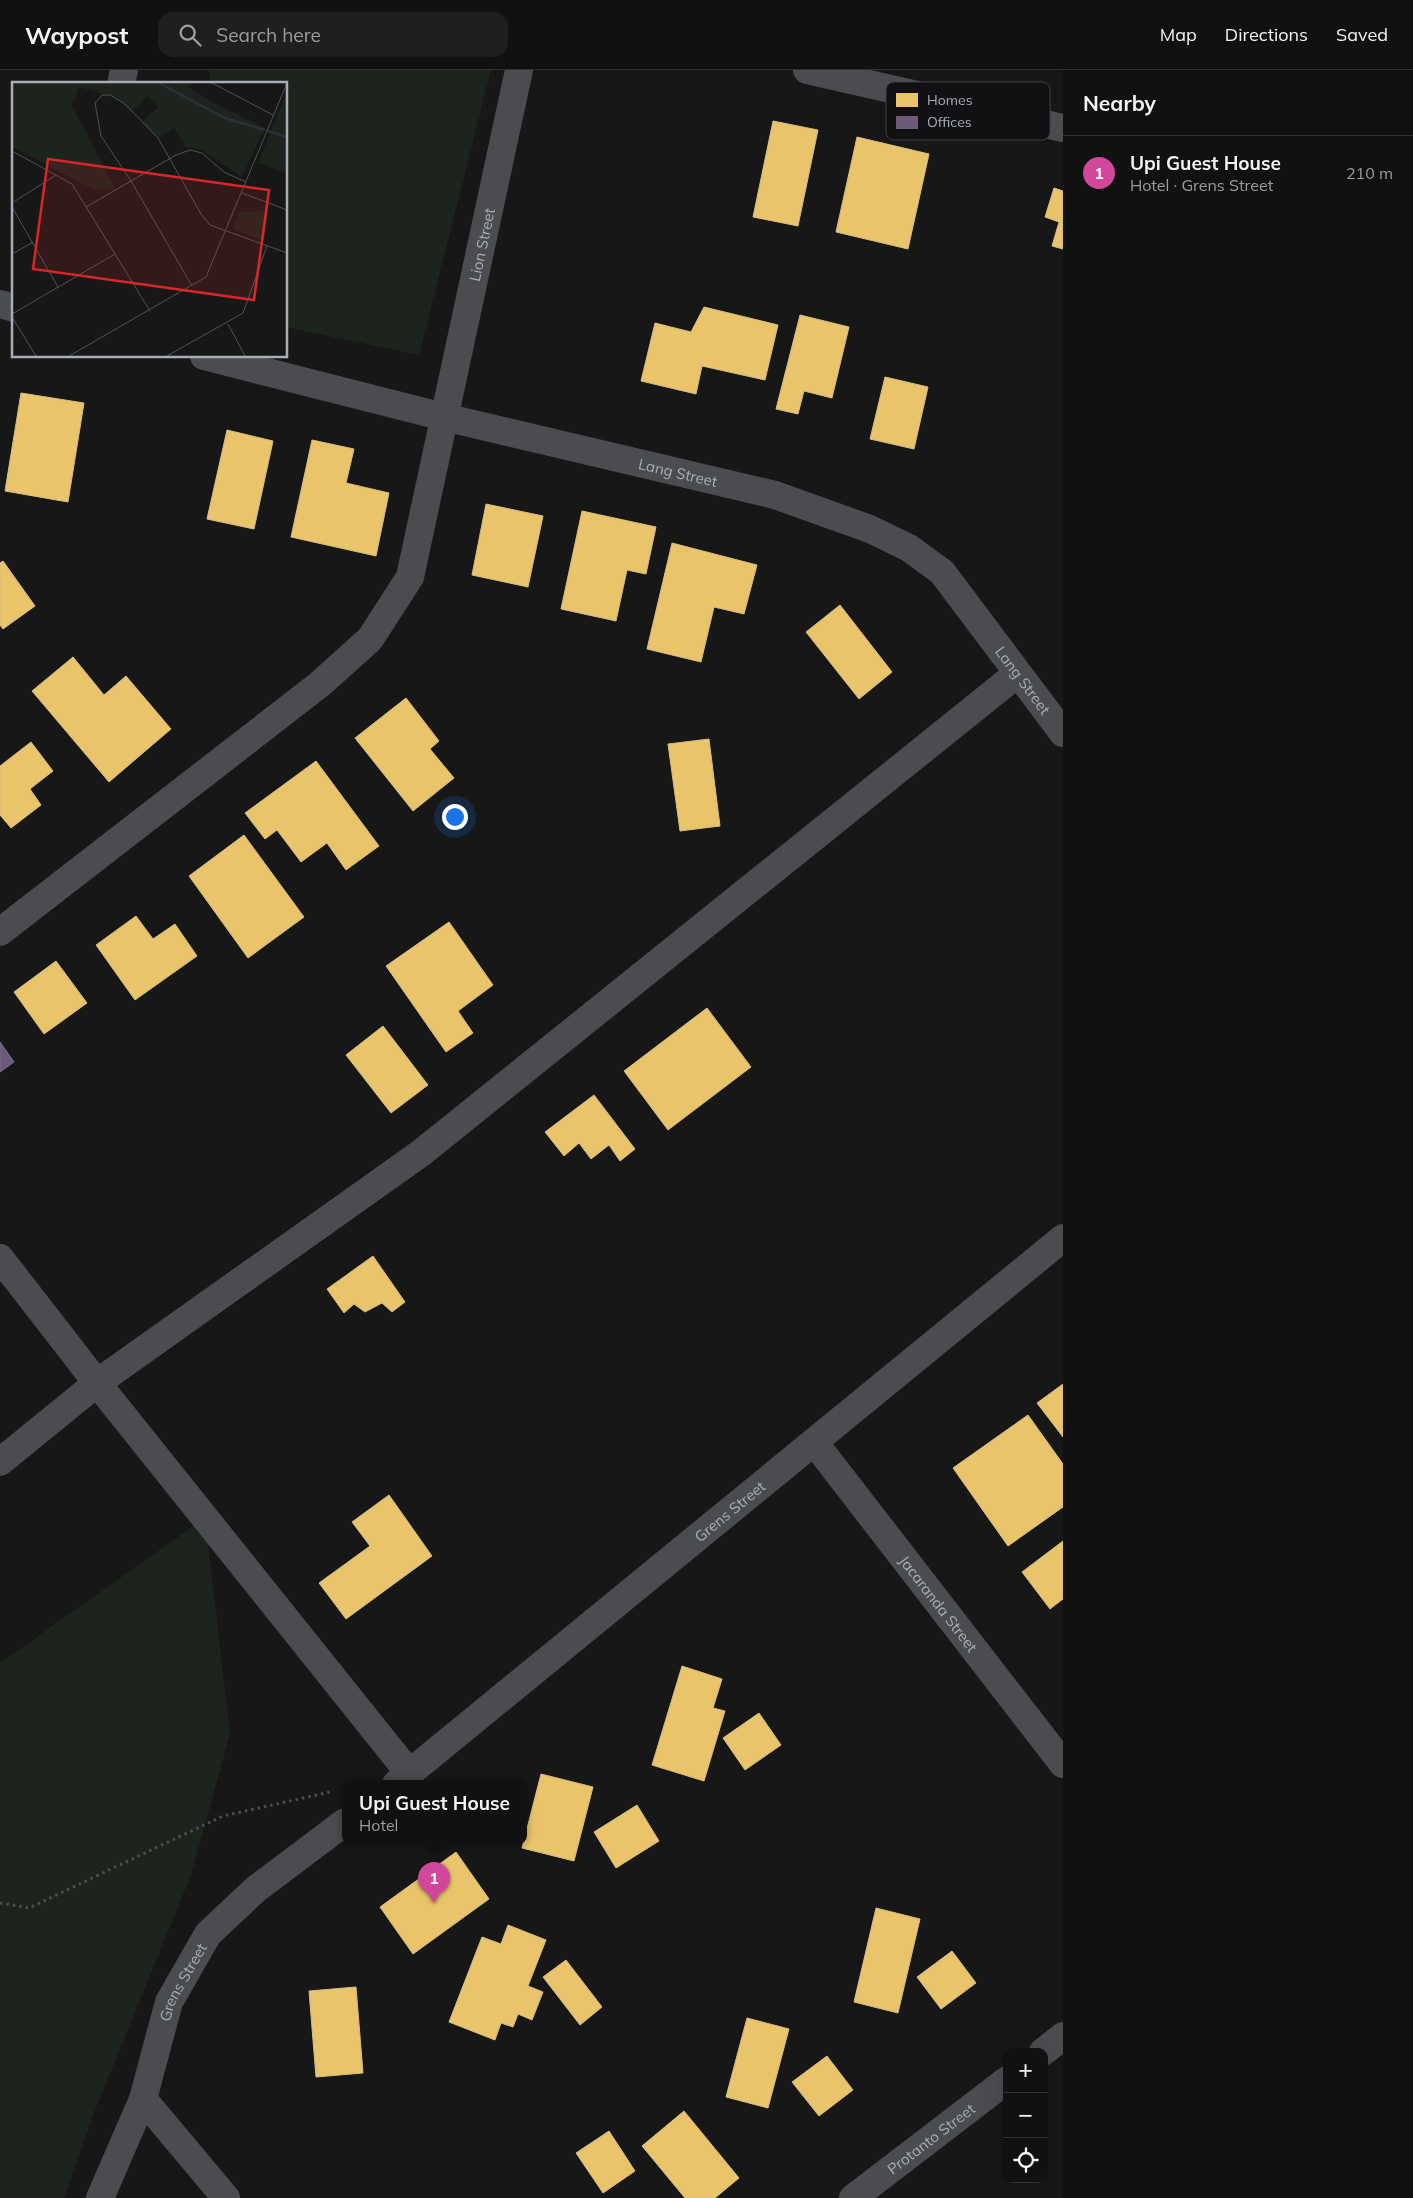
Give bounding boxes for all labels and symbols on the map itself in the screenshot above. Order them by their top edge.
inset map [12,82,288,358]
legend [886,82,1050,140]
text: Homes [927,91,973,109]
text: Offices [927,113,972,131]
street label: Lion Street [464,206,499,283]
street label: Lang Street [637,454,719,491]
street label: Lang Street [991,642,1055,718]
your location [442,804,468,830]
street label: Grens Street [690,1476,769,1546]
street label: Jacaranda Street [895,1551,982,1655]
pin: 1 [418,1862,450,1903]
street label: Grens Street [155,1939,210,2023]
street label: Protanto Street [883,2099,979,2178]

